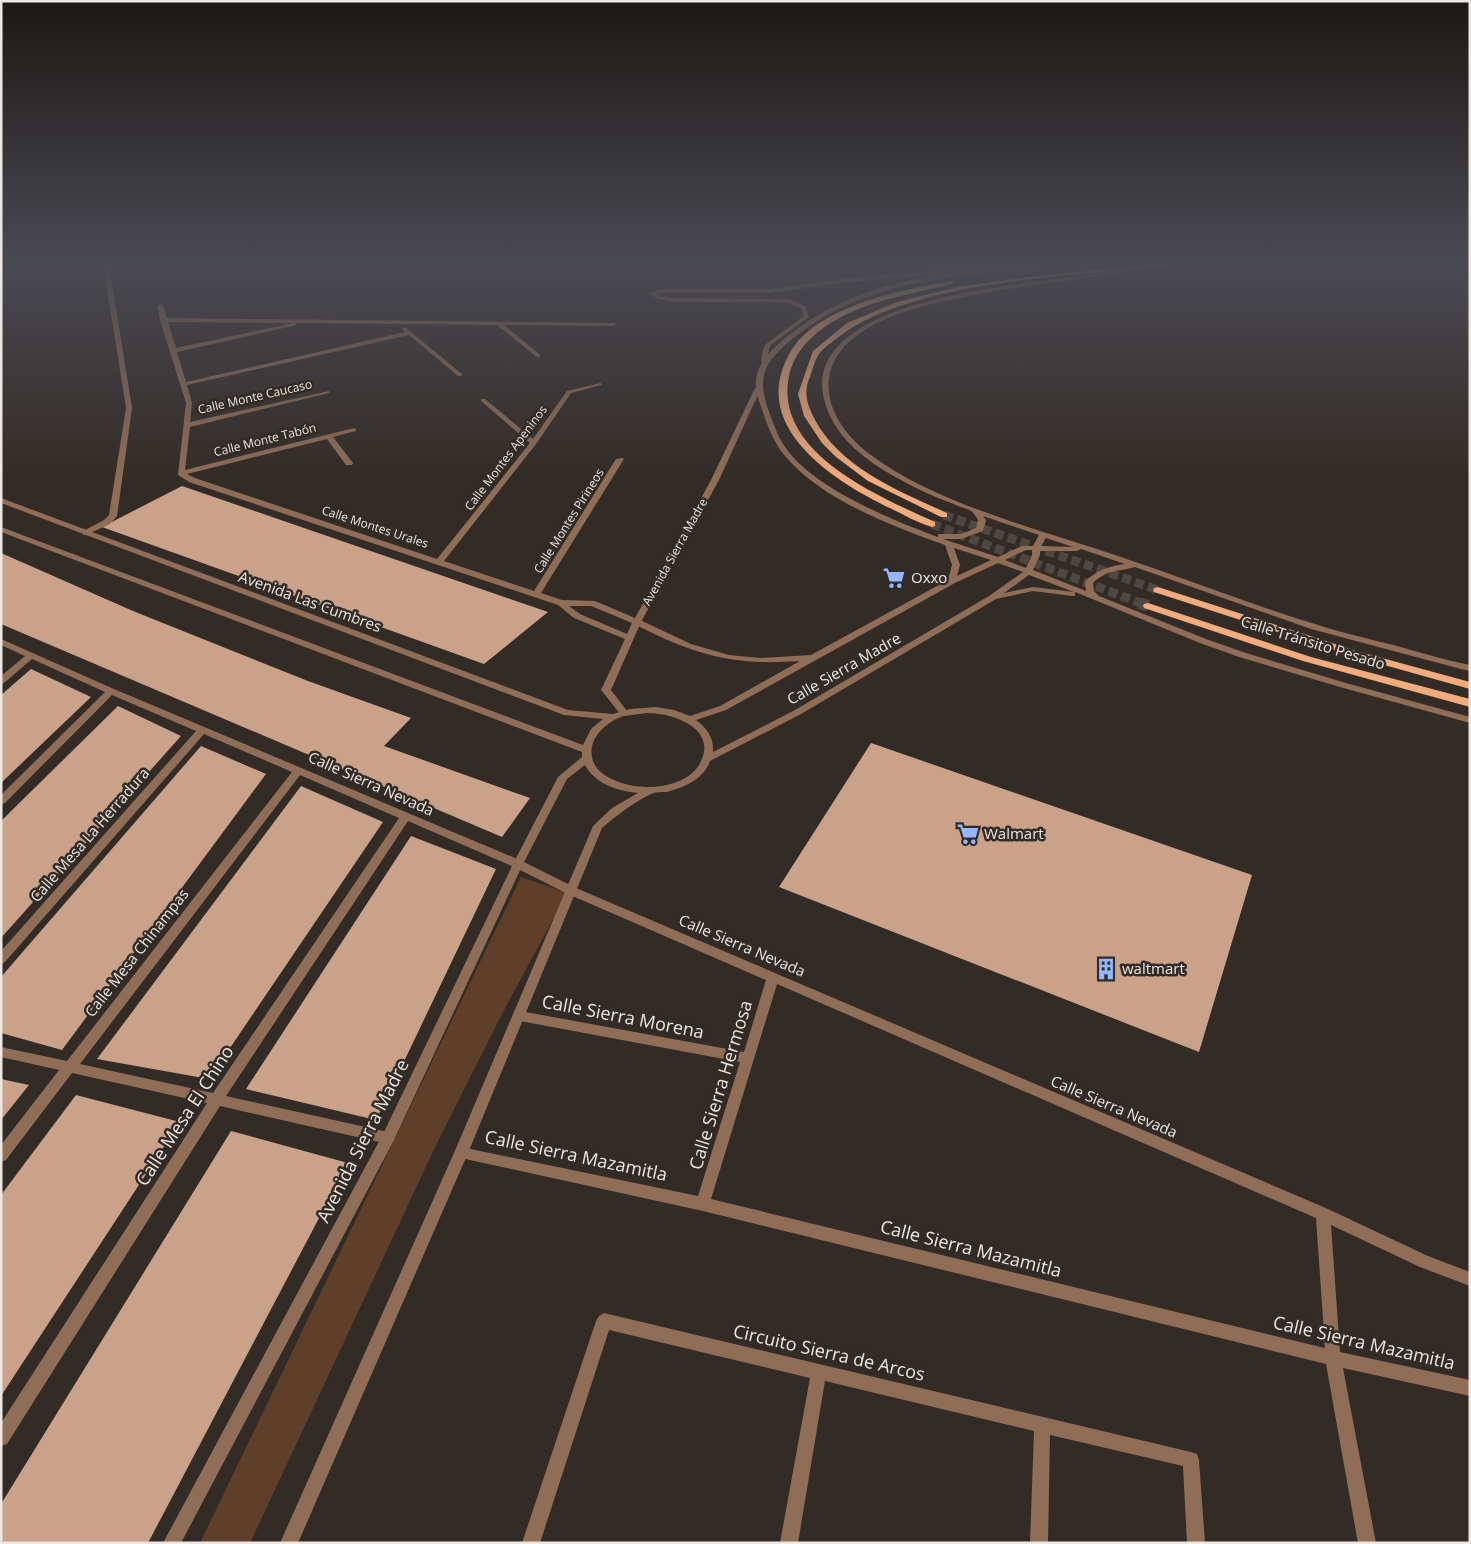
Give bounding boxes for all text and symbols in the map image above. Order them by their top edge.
street label: Calle Monte Caucaso [196,375,314,418]
street label: Calle Montes Apeninos [460,401,551,514]
street label: Calle Monte Tabón [212,419,318,460]
street label: Calle Montes Pirineos [529,465,608,576]
street label: Avenida Sierra Madre [638,495,711,608]
street label: Calle Montes Urales [320,501,431,552]
supermarket icon: Oxxo [881,565,907,591]
street label: Avenida Las Cumbres [236,566,384,636]
place label: Oxxo [911,567,947,587]
street label: Calle Tránsito Pesado [1239,611,1388,674]
street label: Calle Sierra Madre [783,627,904,709]
street label: Calle Sierra Nevada [305,746,437,820]
street label: Calle Mesa La Herradura [25,763,153,906]
supermarket icon: Walmart [955,821,981,847]
place label: Walmart [984,823,1044,843]
street label: Calle Mesa Chinampas [80,884,193,1021]
street label: Calle Sierra Nevada [676,909,809,981]
building icon: waltmart [1093,956,1119,982]
place label: waltmart [1122,958,1185,978]
street label: Calle Sierra Morena [540,989,706,1044]
street label: Calle Sierra Hermosa [683,997,757,1172]
street label: Calle Mesa El Chino [130,1041,239,1190]
street label: Avenida Sierra Madre [310,1055,414,1226]
street label: Calle Sierra Nevada [1048,1070,1181,1142]
street label: Calle Sierra Mazamitla [483,1124,670,1186]
street label: Calle Sierra Mazamitla [878,1214,1064,1282]
street label: Calle Sierra Mazamitla [1271,1309,1458,1375]
street label: Circuito Sierra de Arcos [731,1318,927,1386]

